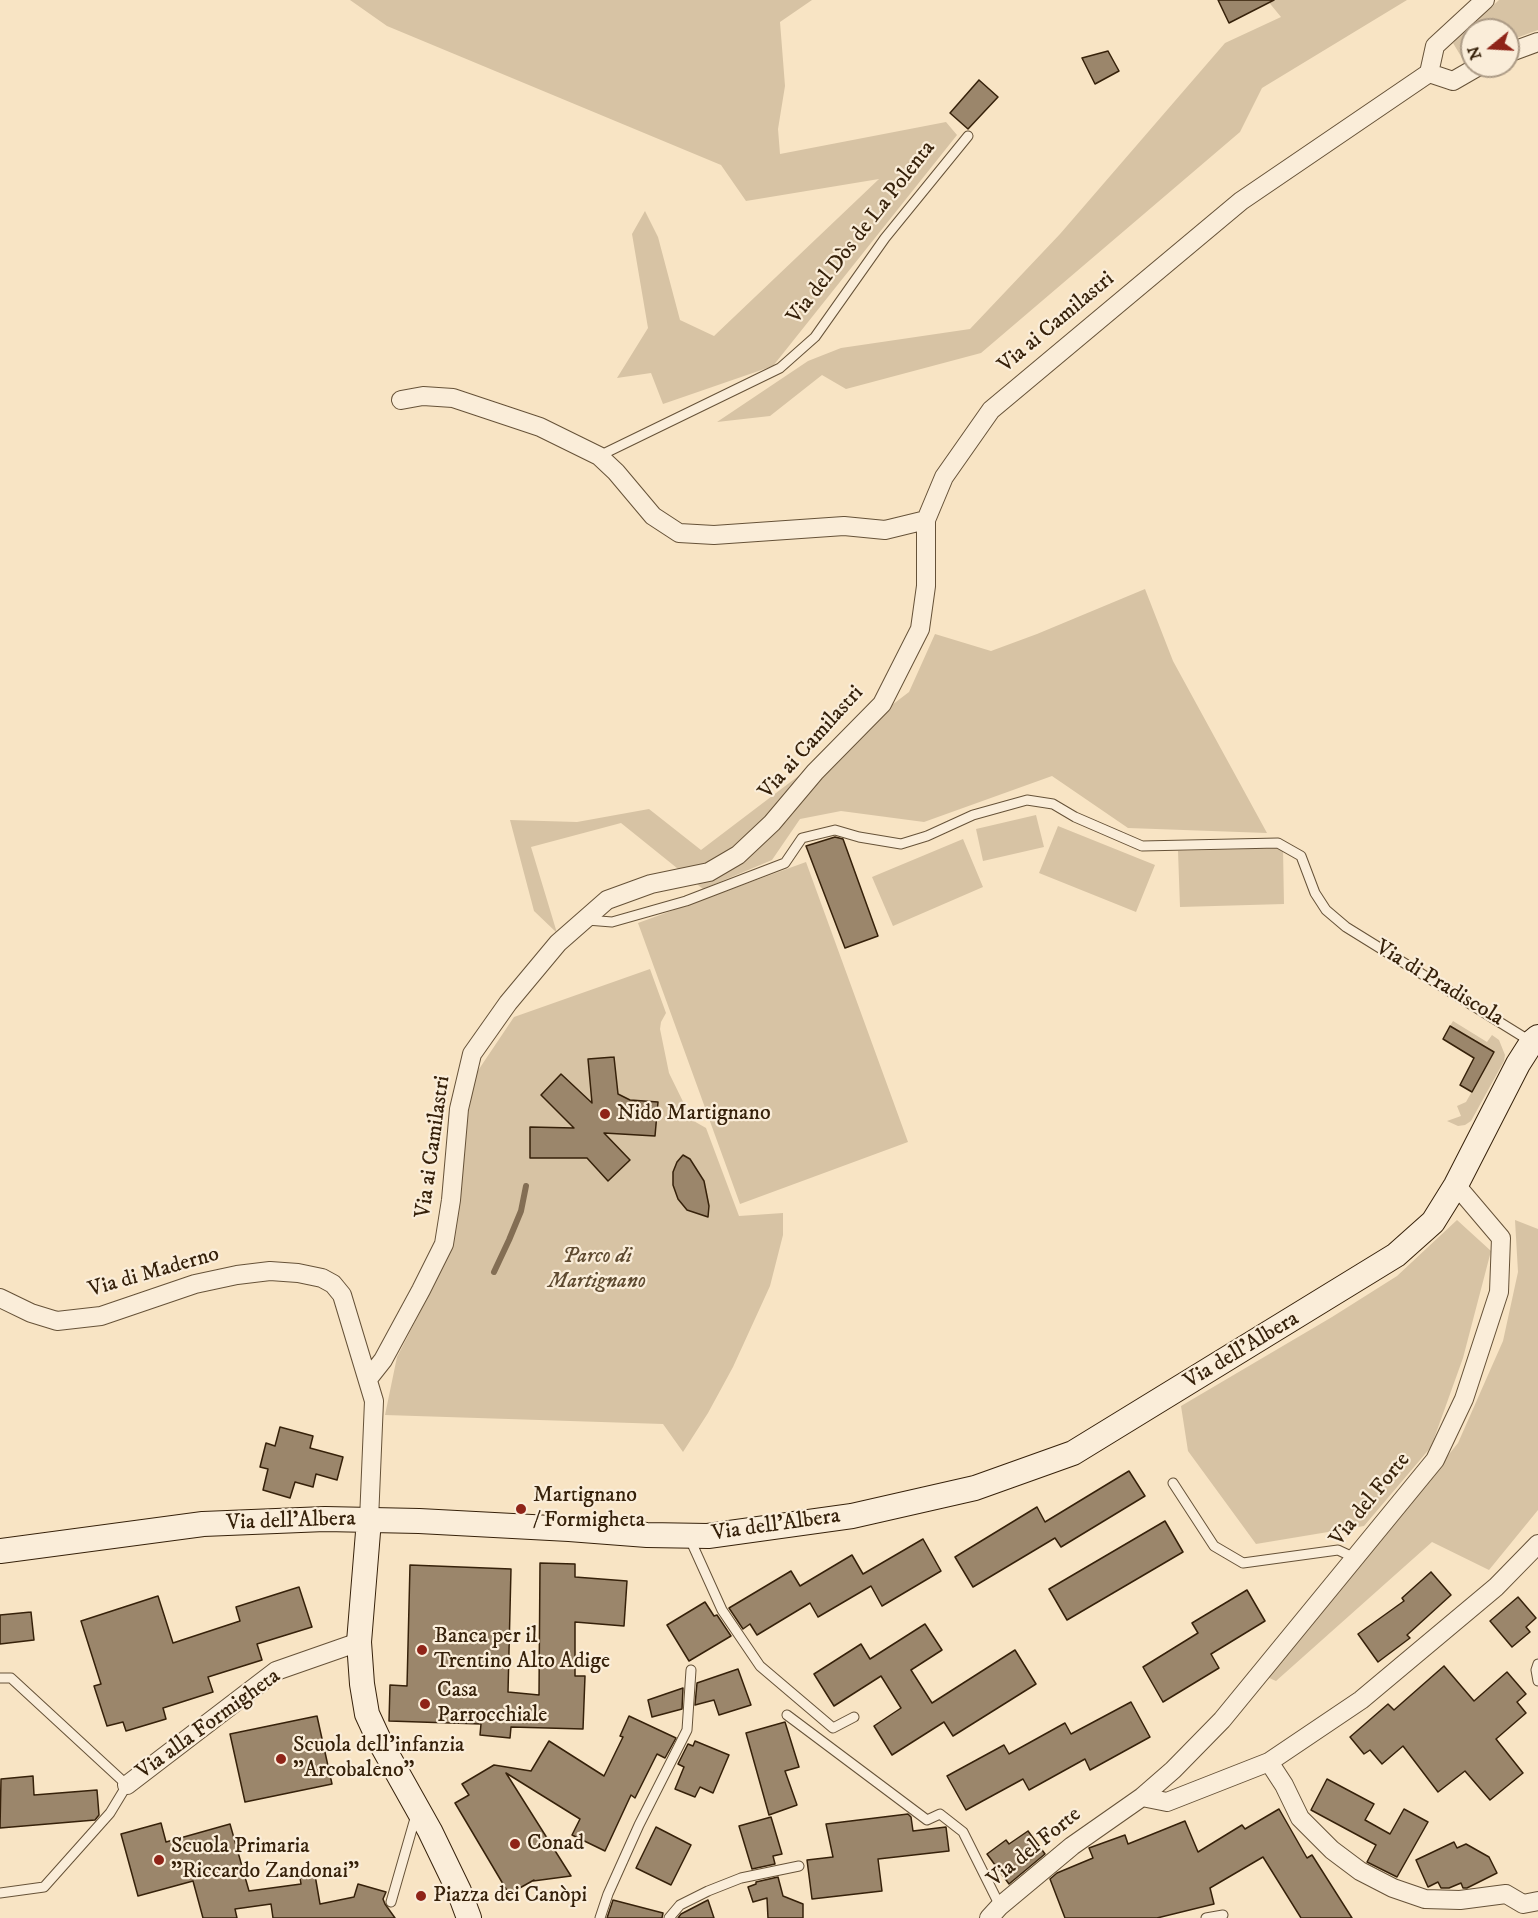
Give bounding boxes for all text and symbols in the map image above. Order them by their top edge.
north arrow [1460,18,1520,78]
text: N [1463,44,1486,62]
street label: Via del Dòs de La Polenta [782,136,942,330]
street label: Via ai Camilastri [994,267,1120,379]
street label: Via ai Camilastri [754,681,870,805]
street label: Via di Pradiscola [1370,935,1508,1033]
street label: Via ai Camilastri [411,1074,457,1220]
place label: Nido Martignano [617,1101,771,1127]
marker: Nido Martignano [598,1107,612,1121]
street label: Via di Maderno [86,1242,222,1304]
park label: Parco di Martignano [548,1244,646,1296]
street label: Via dell'Albera [1180,1306,1304,1396]
street label: Via del Forte [1325,1448,1417,1552]
place label: Martignano / Formigheta [533,1483,645,1534]
marker: Martignano / Formigheta [514,1502,528,1516]
street label: Via dell'Albera [710,1504,842,1548]
street label: Via dell'Albera [226,1507,356,1537]
place label: Banca per il Trentino Alto Adige [434,1624,610,1676]
marker: Banca per il Trentino Alto Adige [415,1643,429,1657]
street label: Via alla Formigheta [132,1664,286,1786]
place label: Casa Parrocchiale [437,1678,547,1730]
marker: Casa Parrocchiale [418,1697,432,1711]
place label: Scuola dell'infanzia "Arcobaleno" [293,1733,464,1784]
marker: Scuola dell'infanzia "Arcobaleno" [274,1752,288,1766]
street label: Via del Forte [983,1802,1087,1894]
place label: Conad [527,1831,584,1857]
place label: Scuola Primaria "Riccardo Zandonai" [171,1834,359,1886]
marker: Conad [508,1837,522,1851]
marker: Scuola Primaria "Riccardo Zandonai" [152,1853,166,1867]
place label: Piazza dei Canòpi [433,1883,587,1909]
marker: Piazza dei Canòpi [414,1889,428,1903]

